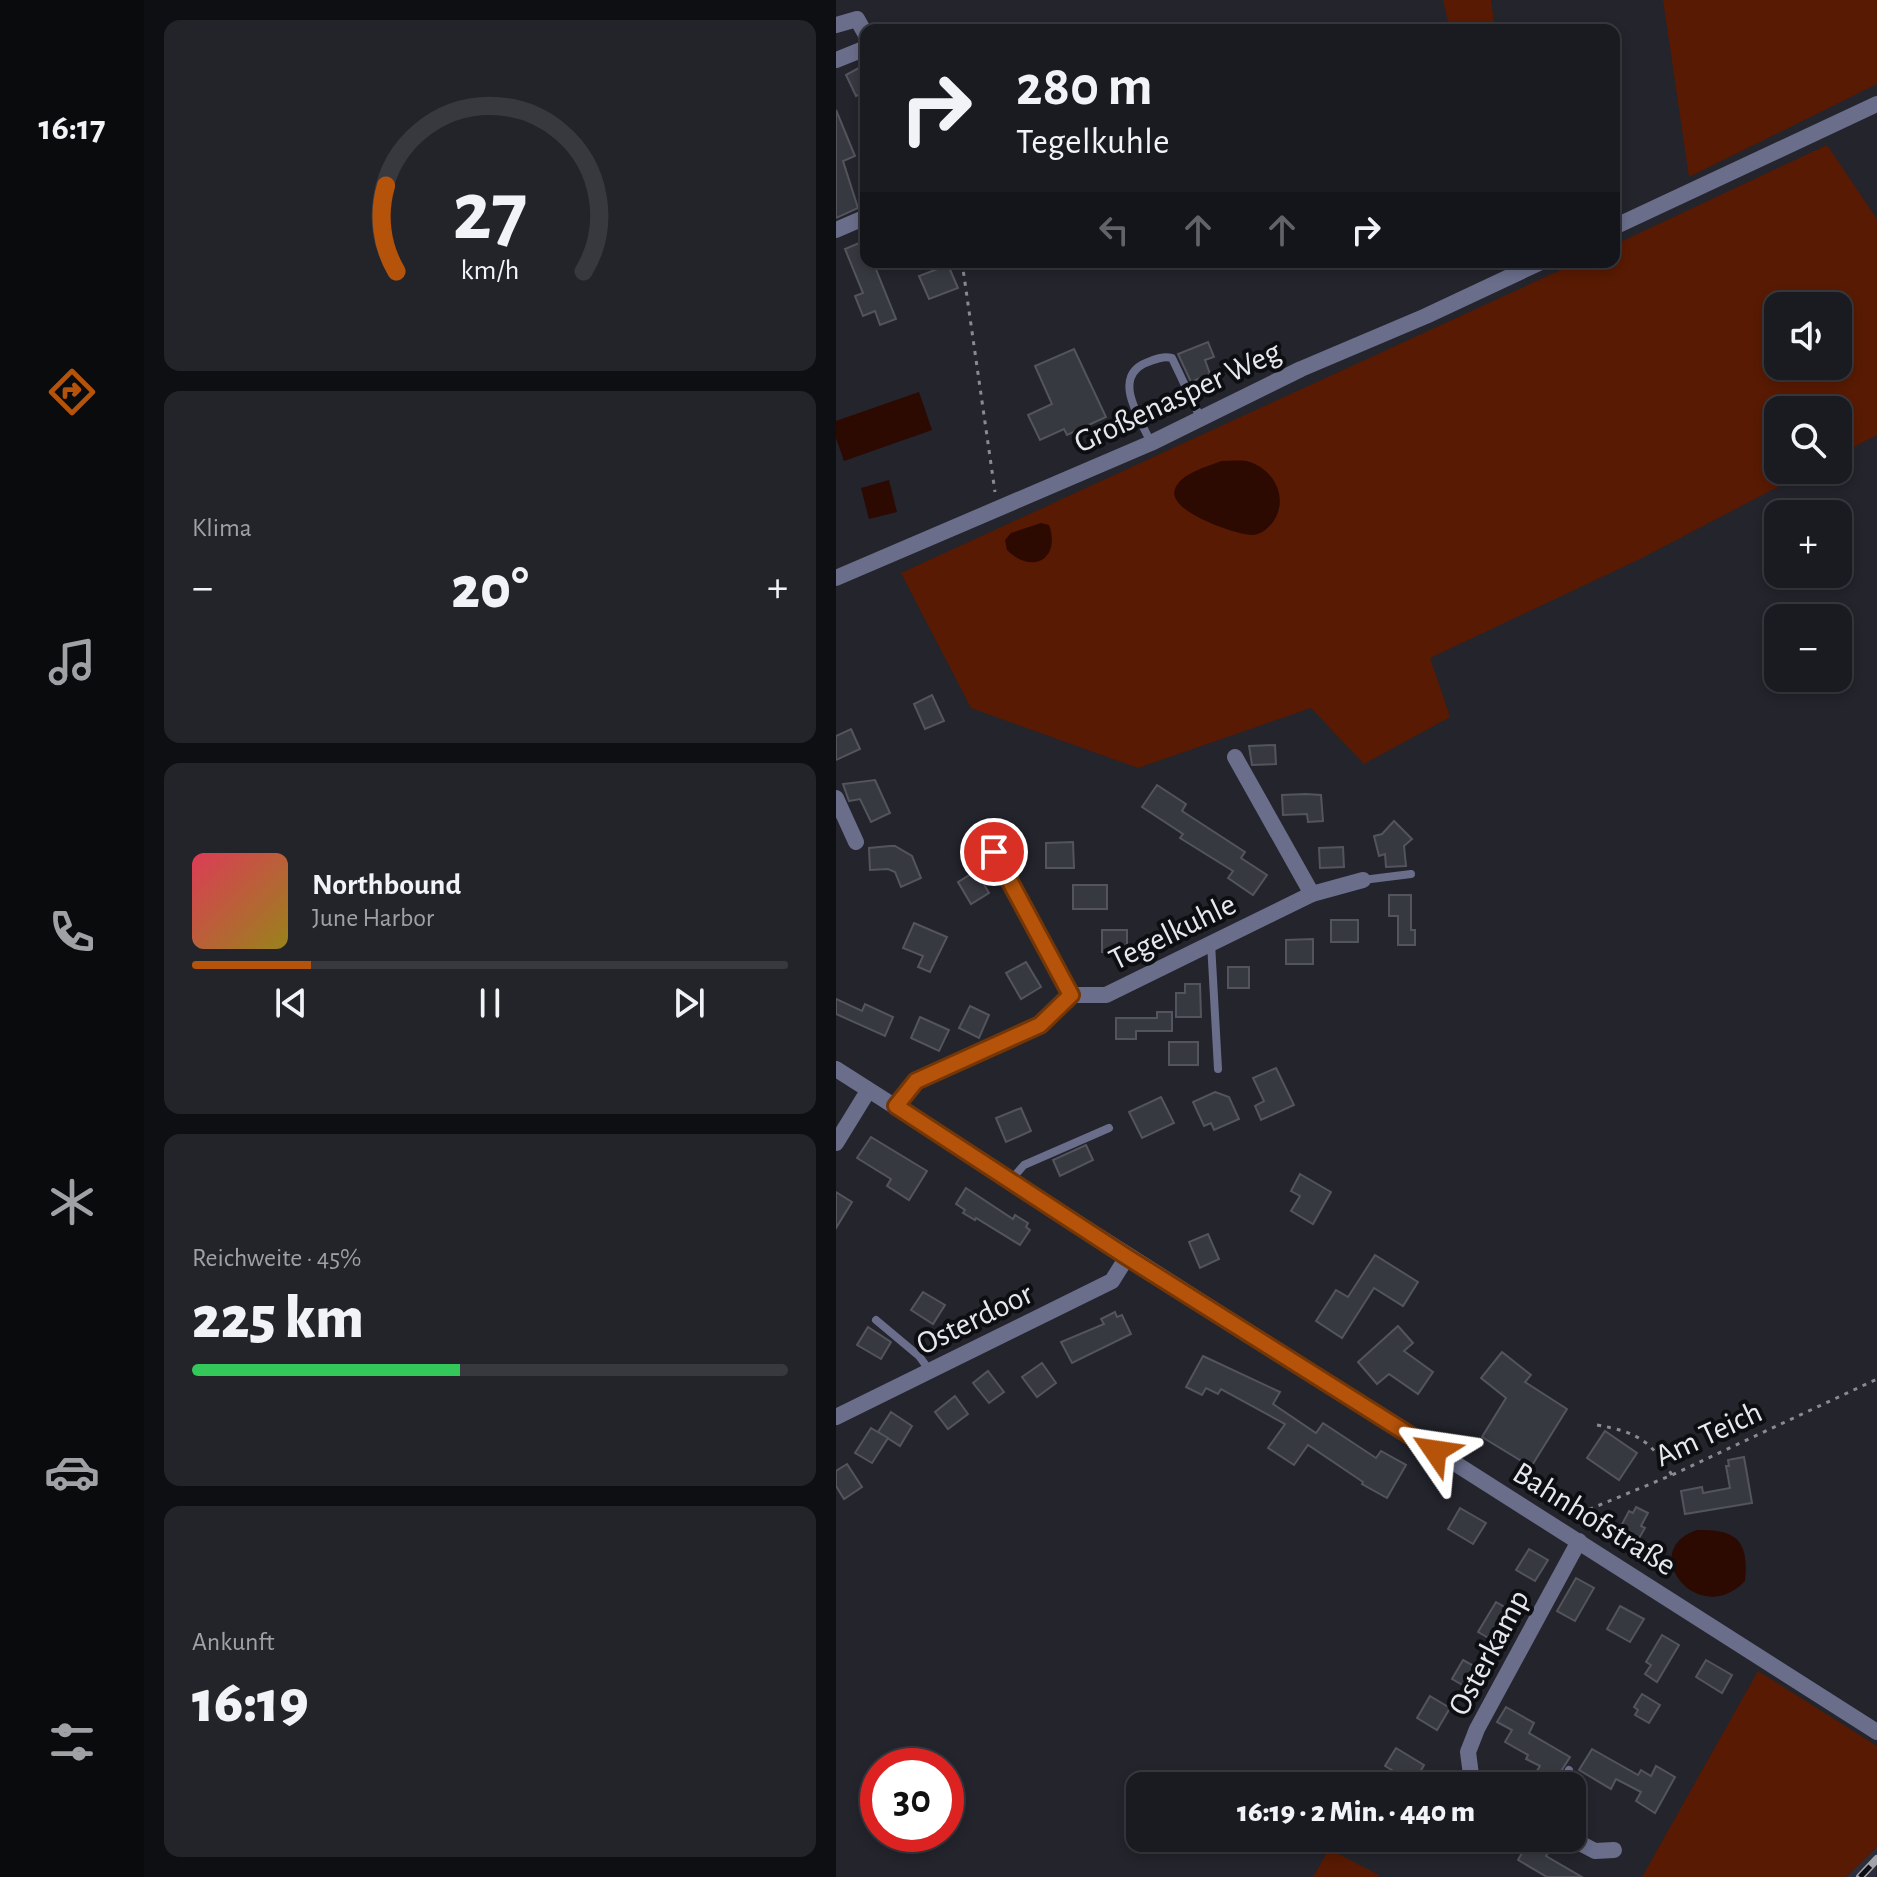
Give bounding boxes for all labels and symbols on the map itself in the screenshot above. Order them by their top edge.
street label: Großenasper Weg [1069,335,1286,459]
pin [960,818,1028,886]
street label: Tegelkuhle [1104,888,1241,976]
street label: Osterdoor [911,1277,1038,1361]
street label: Am Teich [1650,1395,1767,1473]
position arrow [1393,1409,1477,1493]
street label: Bahnhofstraße [1507,1456,1682,1582]
street label: Osterkamp [1443,1584,1535,1721]
speed limit sign: 30 [860,1748,964,1852]

